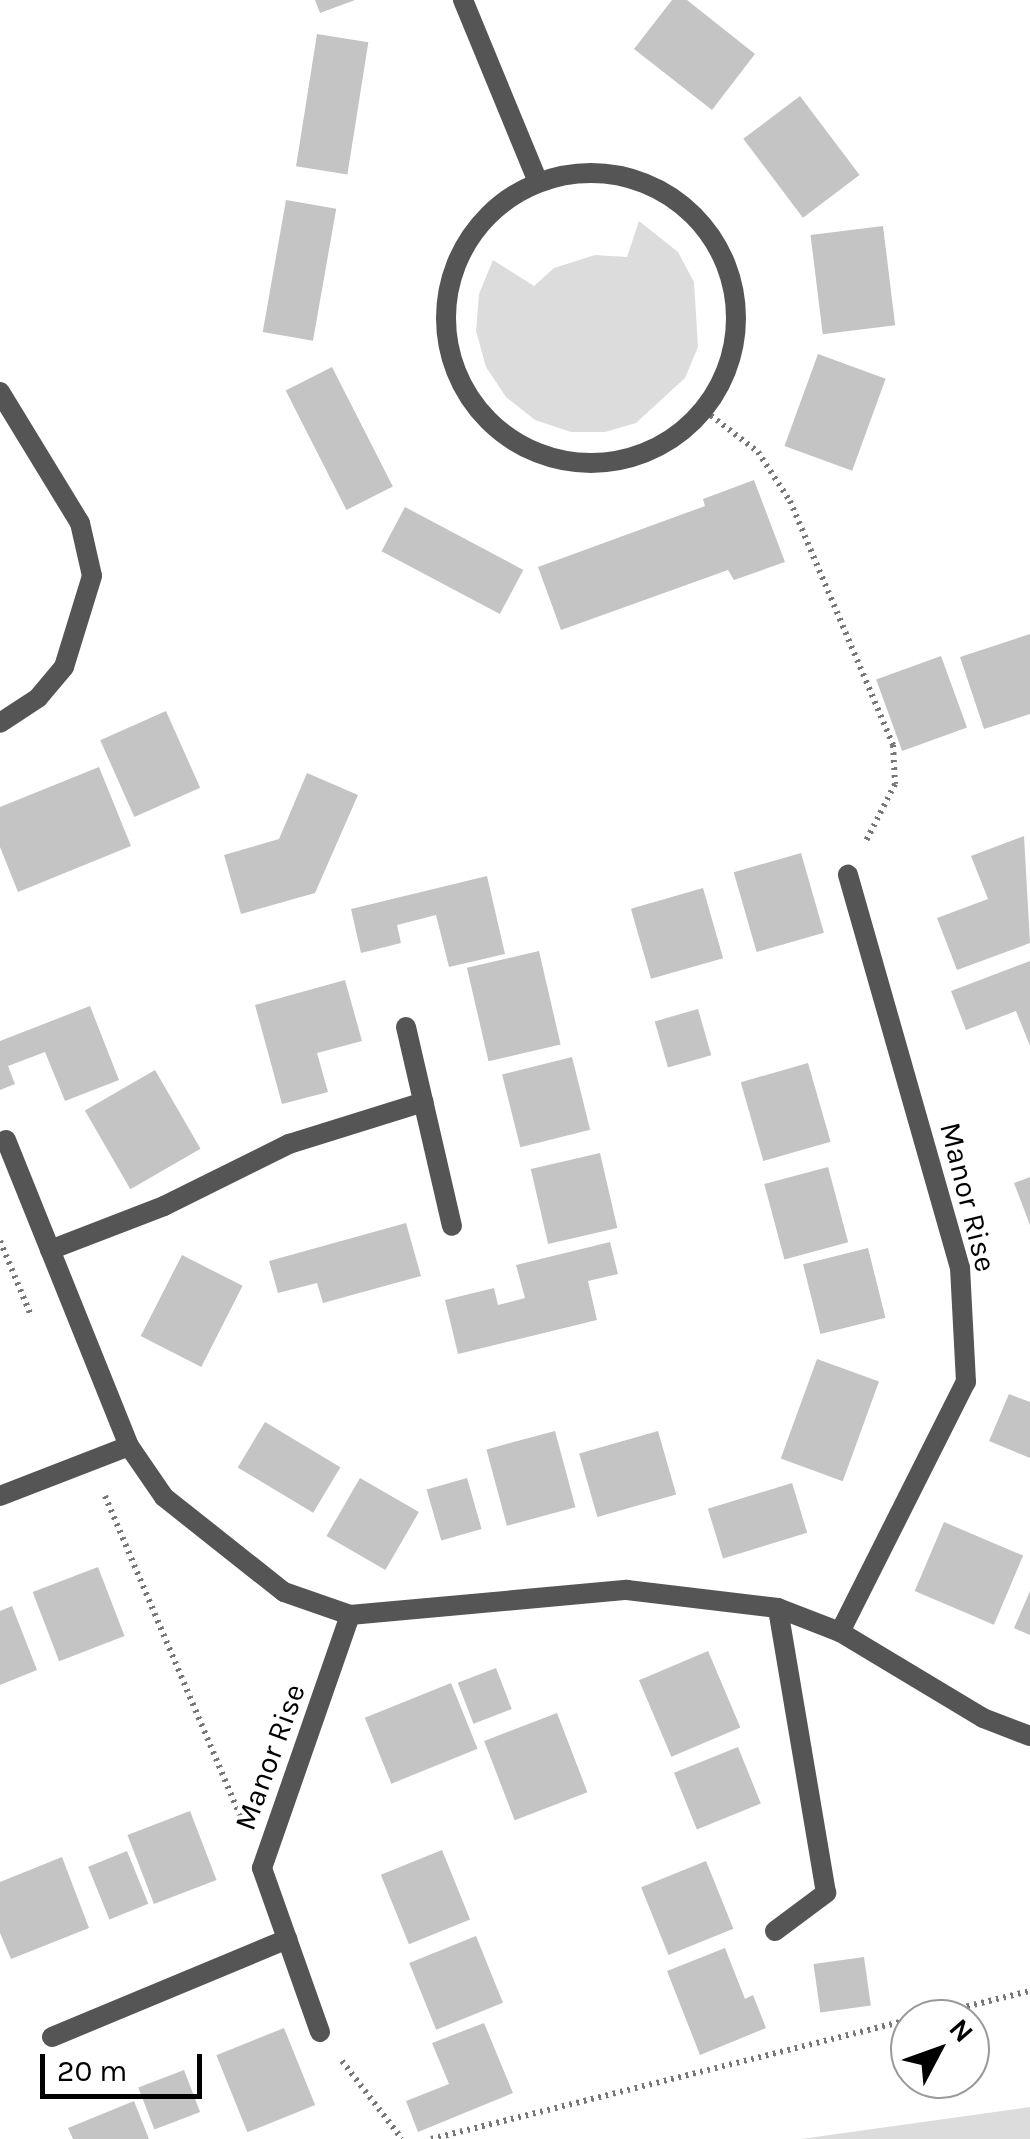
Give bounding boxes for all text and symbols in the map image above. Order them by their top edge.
street label: Manor Rise [932,1118,1004,1276]
street label: Manor Rise [227,1679,313,1835]
north arrow [890,1999,990,2099]
text: N [942,2012,981,2049]
scale bar [45,2034,208,2096]
text: 20 m [57,2053,127,2089]

